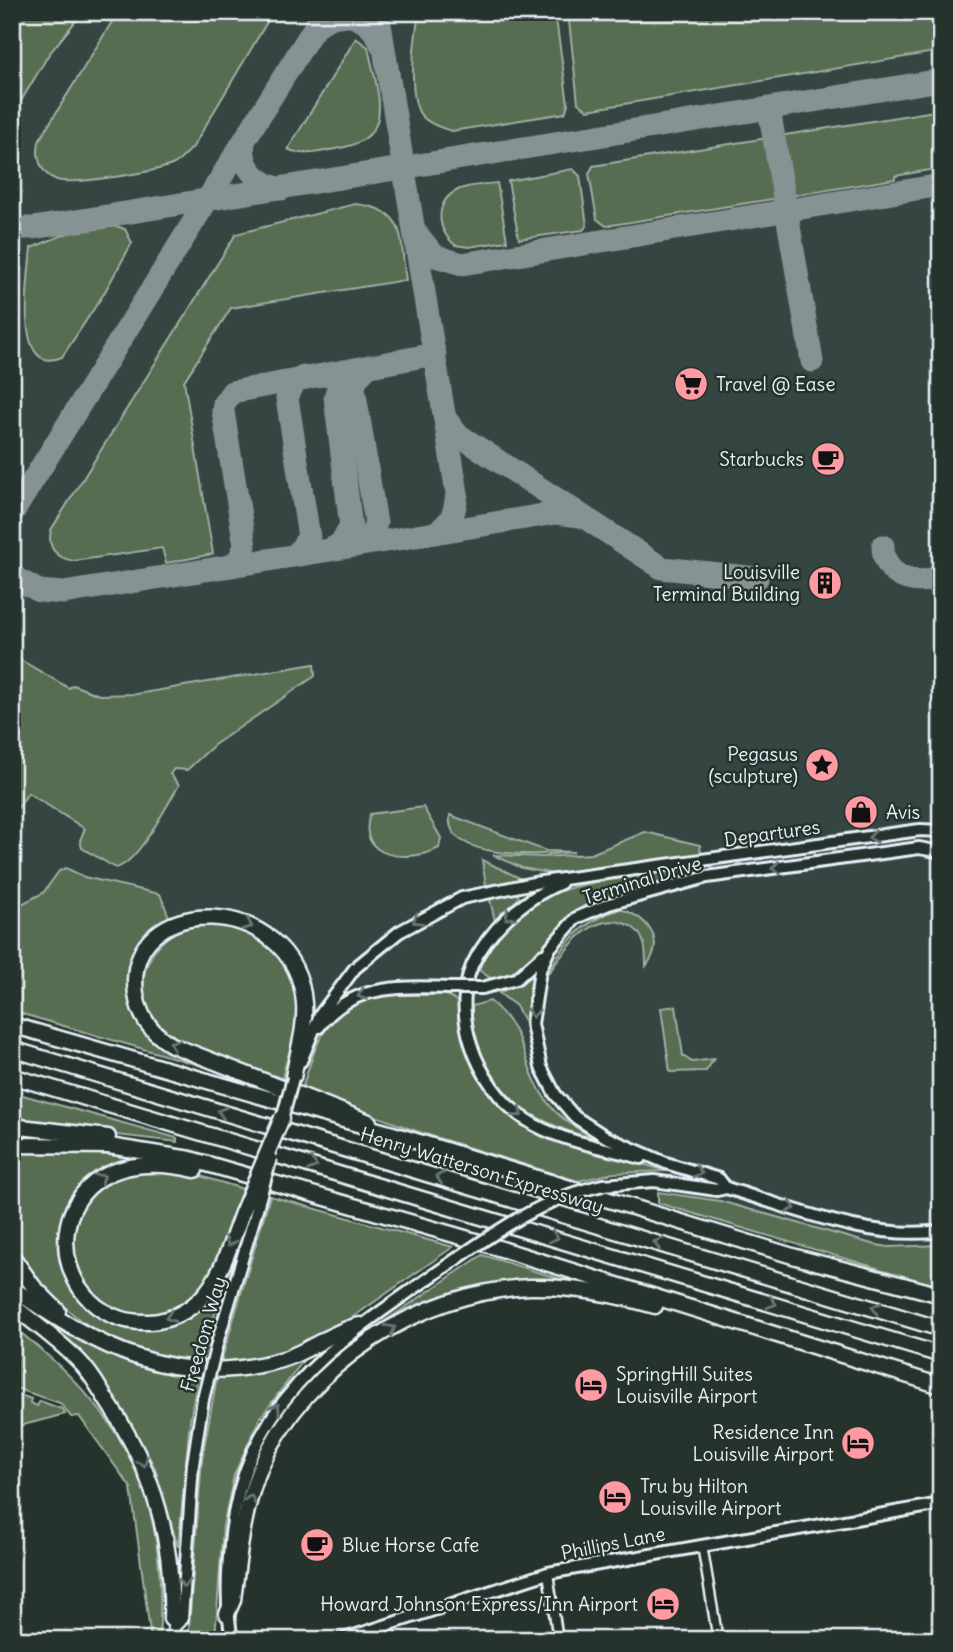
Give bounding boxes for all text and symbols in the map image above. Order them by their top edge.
supermarket icon: Travel @ Ease [672,365,710,403]
place label: Travel @ Ease [716,372,835,396]
cafe icon: Starbucks [809,440,847,478]
place label: Starbucks [719,447,804,471]
place label: Louisville Terminal Building [653,560,800,606]
building icon: Louisville Terminal Building [806,564,844,602]
place label: Pegasus (sculpture) [708,742,798,788]
place icon: Pegasus (sculpture) [803,746,841,784]
shop icon: Avis [842,793,880,831]
place label: Avis [886,800,920,824]
street label: Departures [722,814,822,852]
one-way arrow [867,829,879,844]
street label: Terminal Drive [580,851,704,909]
one-way arrow [771,860,782,875]
one-way arrow [504,907,517,920]
one-way arrow [412,912,425,925]
one-way arrow [241,916,253,930]
one-way arrow [356,987,368,1001]
one-way arrow [526,1008,541,1019]
one-way arrow [169,1039,181,1053]
one-way arrow [217,1105,229,1120]
one-way arrow [511,1105,523,1118]
street label: Henry Watterson Expressway [357,1122,607,1218]
one-way arrow [306,1157,318,1172]
one-way arrow [691,1164,703,1179]
one-way arrow [434,1171,446,1186]
one-way arrow [93,1174,106,1187]
one-way arrow [785,1199,797,1214]
one-way arrow [548,1228,560,1243]
one-way arrow [225,1236,239,1248]
one-way arrow [652,1237,665,1251]
street label: Freedom Way [175,1274,231,1394]
one-way arrow [766,1294,778,1309]
one-way arrow [870,1301,882,1316]
one-way arrow [164,1309,177,1323]
one-way arrow [384,1324,397,1337]
place label: SpringHill Suites Louisville Airport [616,1362,757,1408]
hotel icon: SpringHill Suites Louisville Airport [572,1366,610,1404]
one-way arrow [268,1403,281,1416]
place label: Residence Inn Louisville Airport [693,1420,834,1466]
hotel icon: Residence Inn Louisville Airport [839,1424,877,1462]
one-way arrow [135,1455,149,1468]
place label: Tru by Hilton Louisville Airport [640,1474,781,1520]
hotel icon: Tru by Hilton Louisville Airport [596,1478,634,1516]
one-way arrow [242,1493,256,1505]
street label: Phillips Lane [559,1521,667,1565]
cafe icon: Blue Horse Cafe [298,1526,336,1564]
place label: Blue Horse Cafe [342,1533,479,1557]
one-way arrow [177,1578,192,1589]
hotel icon: Howard Johnson Express/Inn Airport [644,1585,682,1623]
place label: Howard Johnson Express/Inn Airport [320,1592,638,1616]

